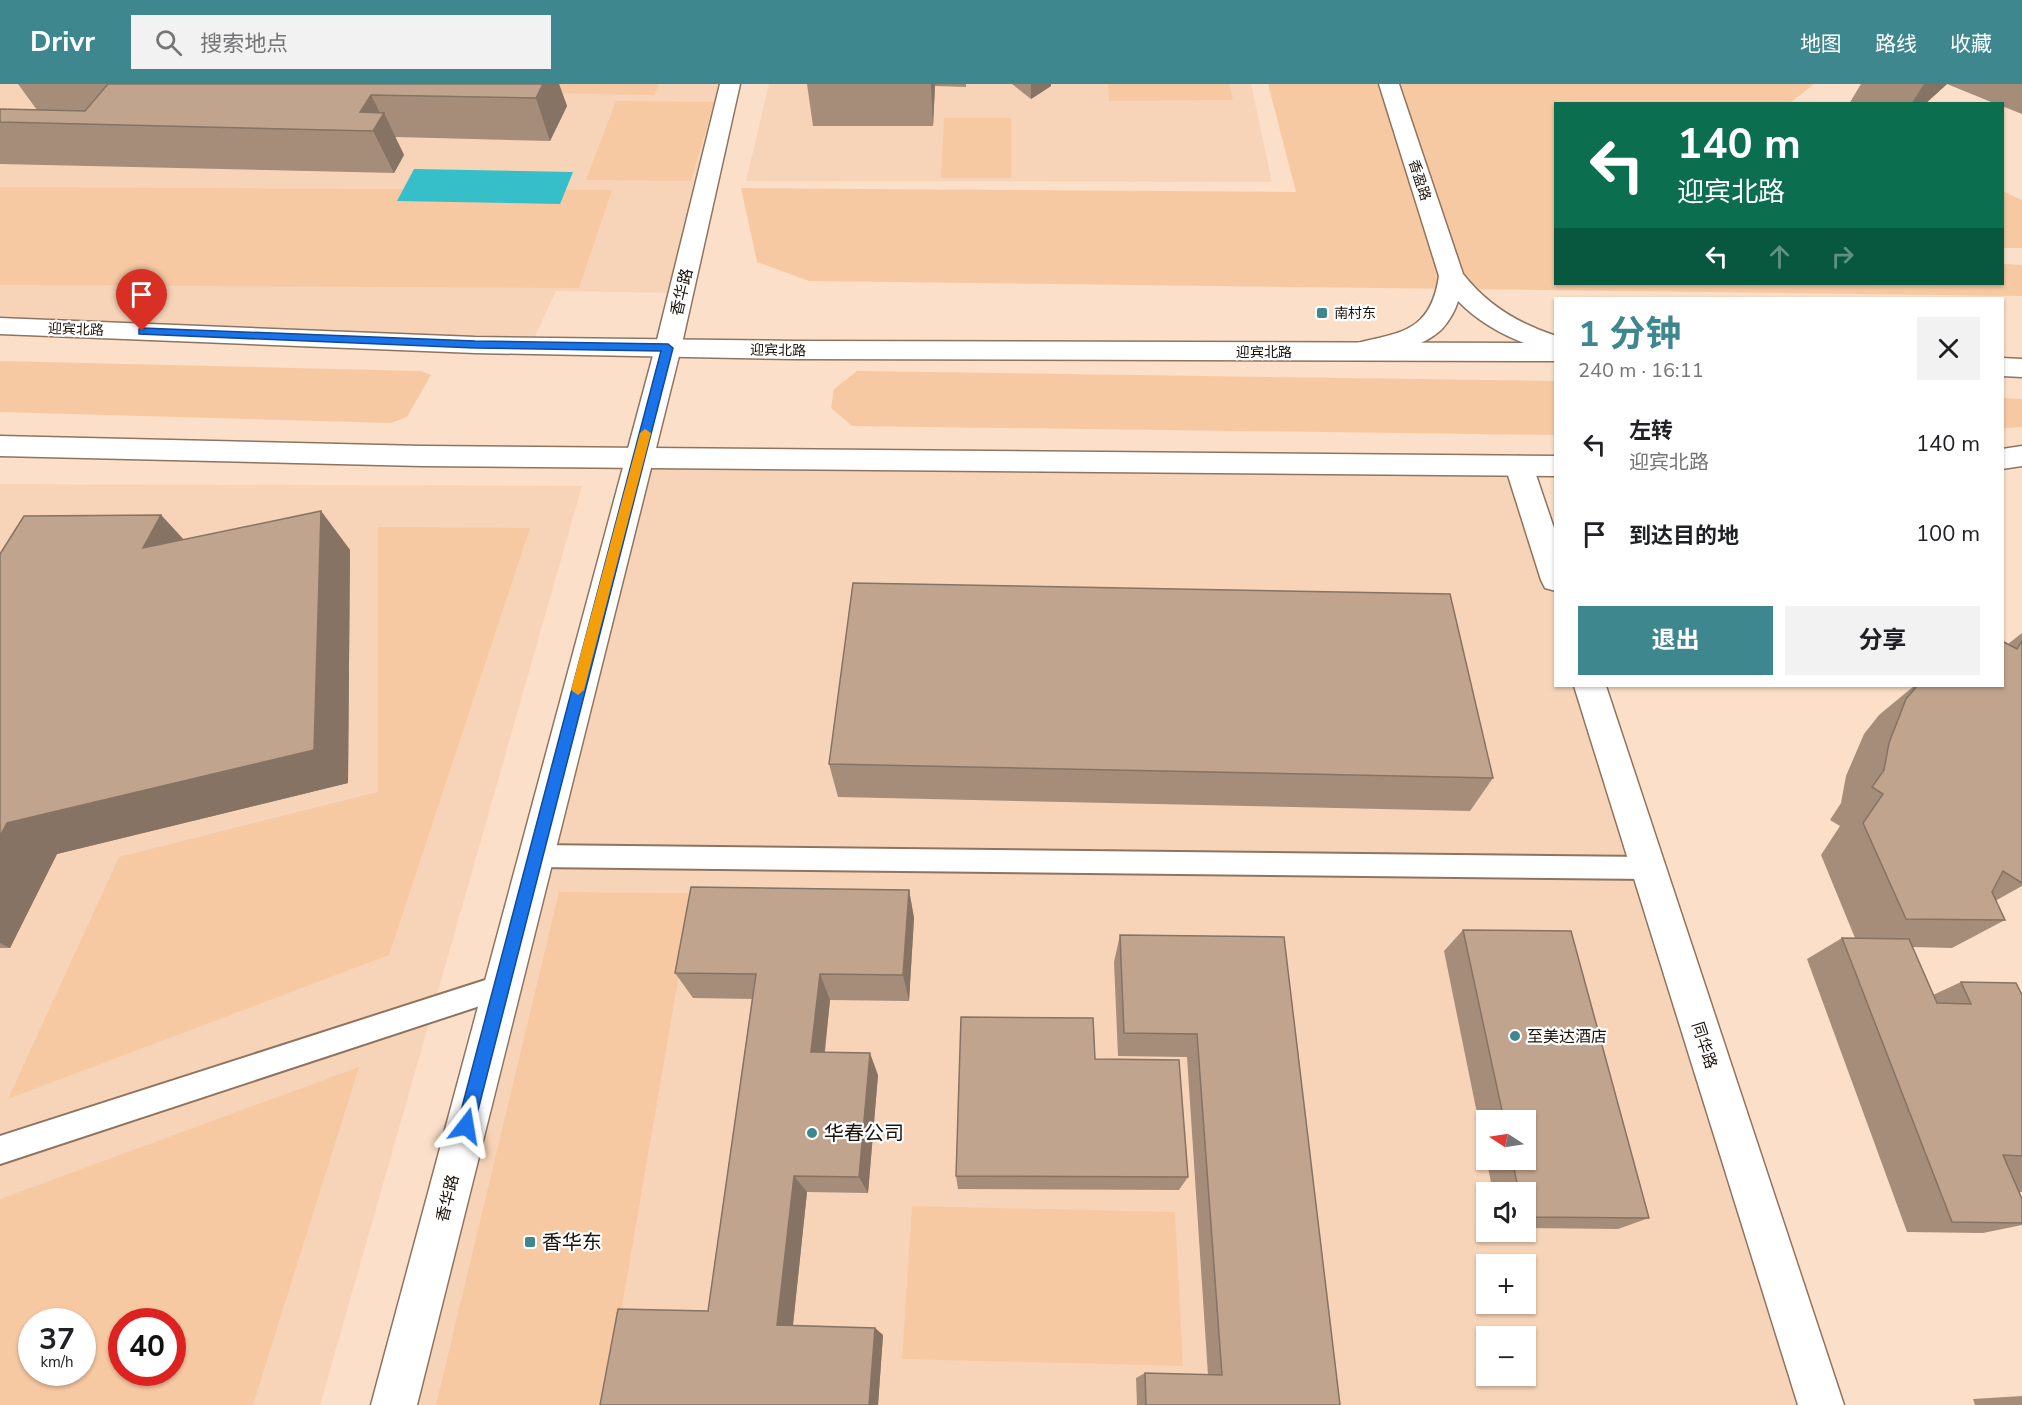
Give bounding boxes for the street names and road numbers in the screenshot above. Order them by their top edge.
street label: 香盈路 [1404,157,1435,203]
street label: 香华路 [666,266,698,318]
street label: 迎宾北路 [48,319,104,340]
street label: 迎宾北路 [750,341,806,360]
street label: 迎宾北路 [1236,343,1292,362]
street label: 同华路 [1686,1019,1722,1072]
street label: 香华路 [431,1172,464,1224]

